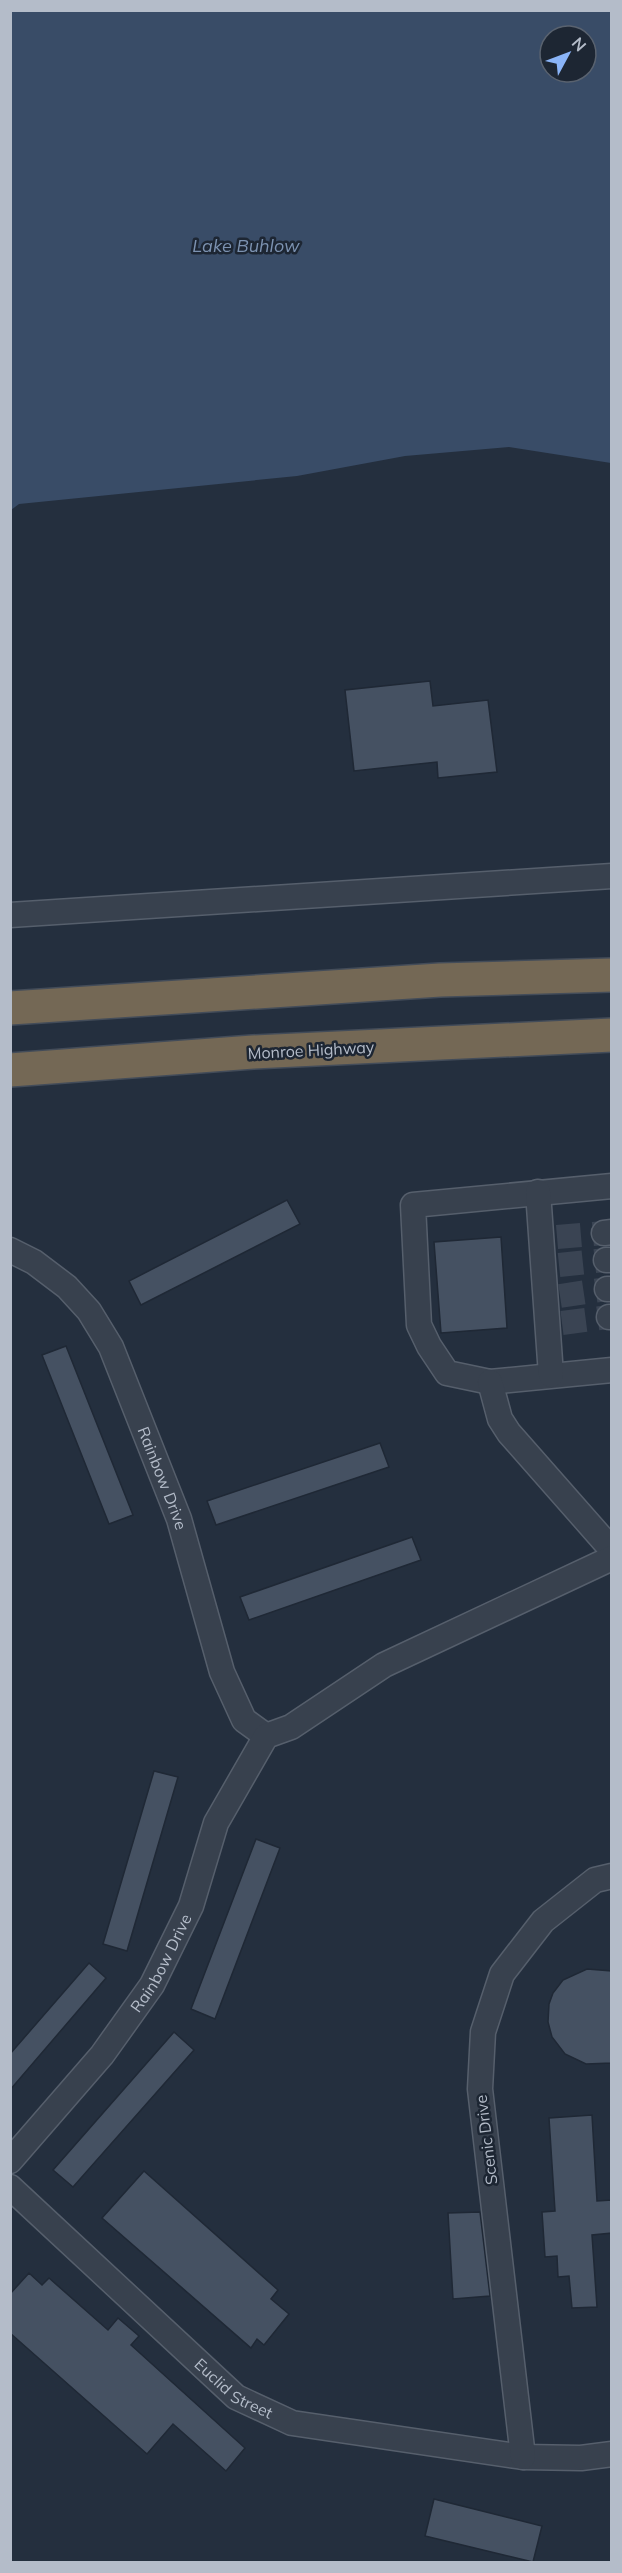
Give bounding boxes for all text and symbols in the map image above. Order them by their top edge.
north arrow [538,24,598,84]
text: N [568,33,591,55]
water label: Lake Buhlow [192,234,300,257]
street label: Monroe Highway [247,1037,375,1063]
street label: Rainbow Drive [133,1424,192,1532]
street label: Rainbow Drive [126,1910,196,2016]
street label: Scenic Drive [471,2094,501,2186]
street label: Euclid Street [191,2354,277,2423]

